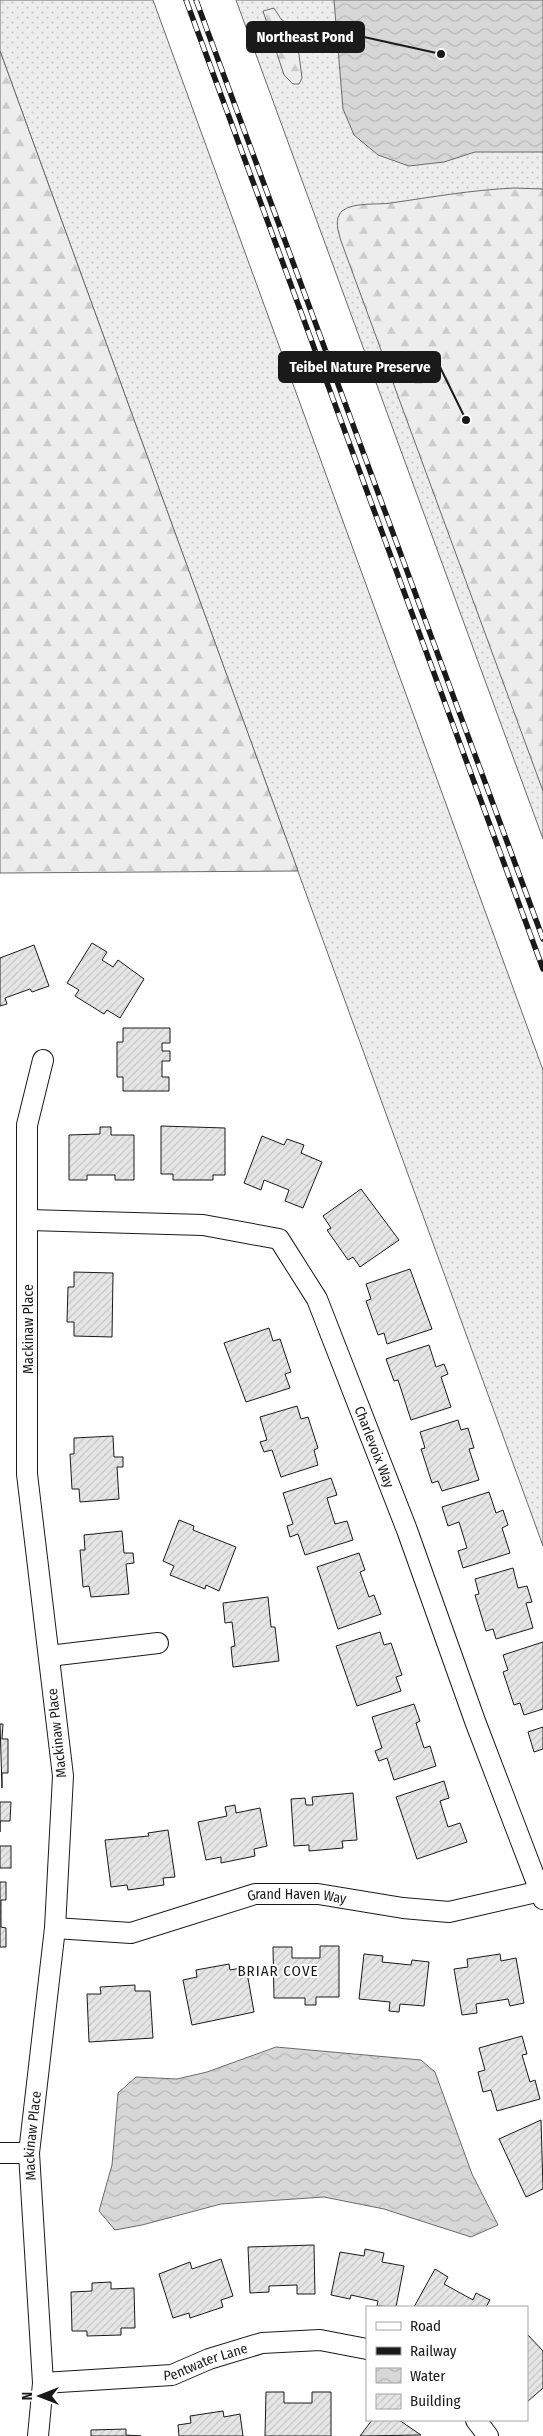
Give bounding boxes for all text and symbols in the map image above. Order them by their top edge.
callout: Northeast Pond [247,22,364,52]
text: Northeast Pond [256,28,354,46]
callout: Teibel Nature Preserve [279,352,440,382]
text: Teibel Nature Preserve [289,358,431,376]
street label: Mackinaw Place [20,1284,37,1374]
street label: Charlevoix Way [351,1404,398,1491]
street label: Mackinaw Place [44,1687,70,1779]
street label: Grand Haven Way [245,1886,348,1907]
district label: BRIAR COVE [237,1962,319,1980]
street label: Mackinaw Place [20,2090,45,2181]
legend [366,2306,528,2421]
text: Road [410,2317,441,2335]
street label: Pentwater Lane [163,2339,250,2384]
text: Railway [410,2342,457,2360]
text: Water [410,2367,446,2385]
north arrow [15,2371,65,2421]
text: N [19,2392,36,2400]
text: Building [410,2392,461,2410]

